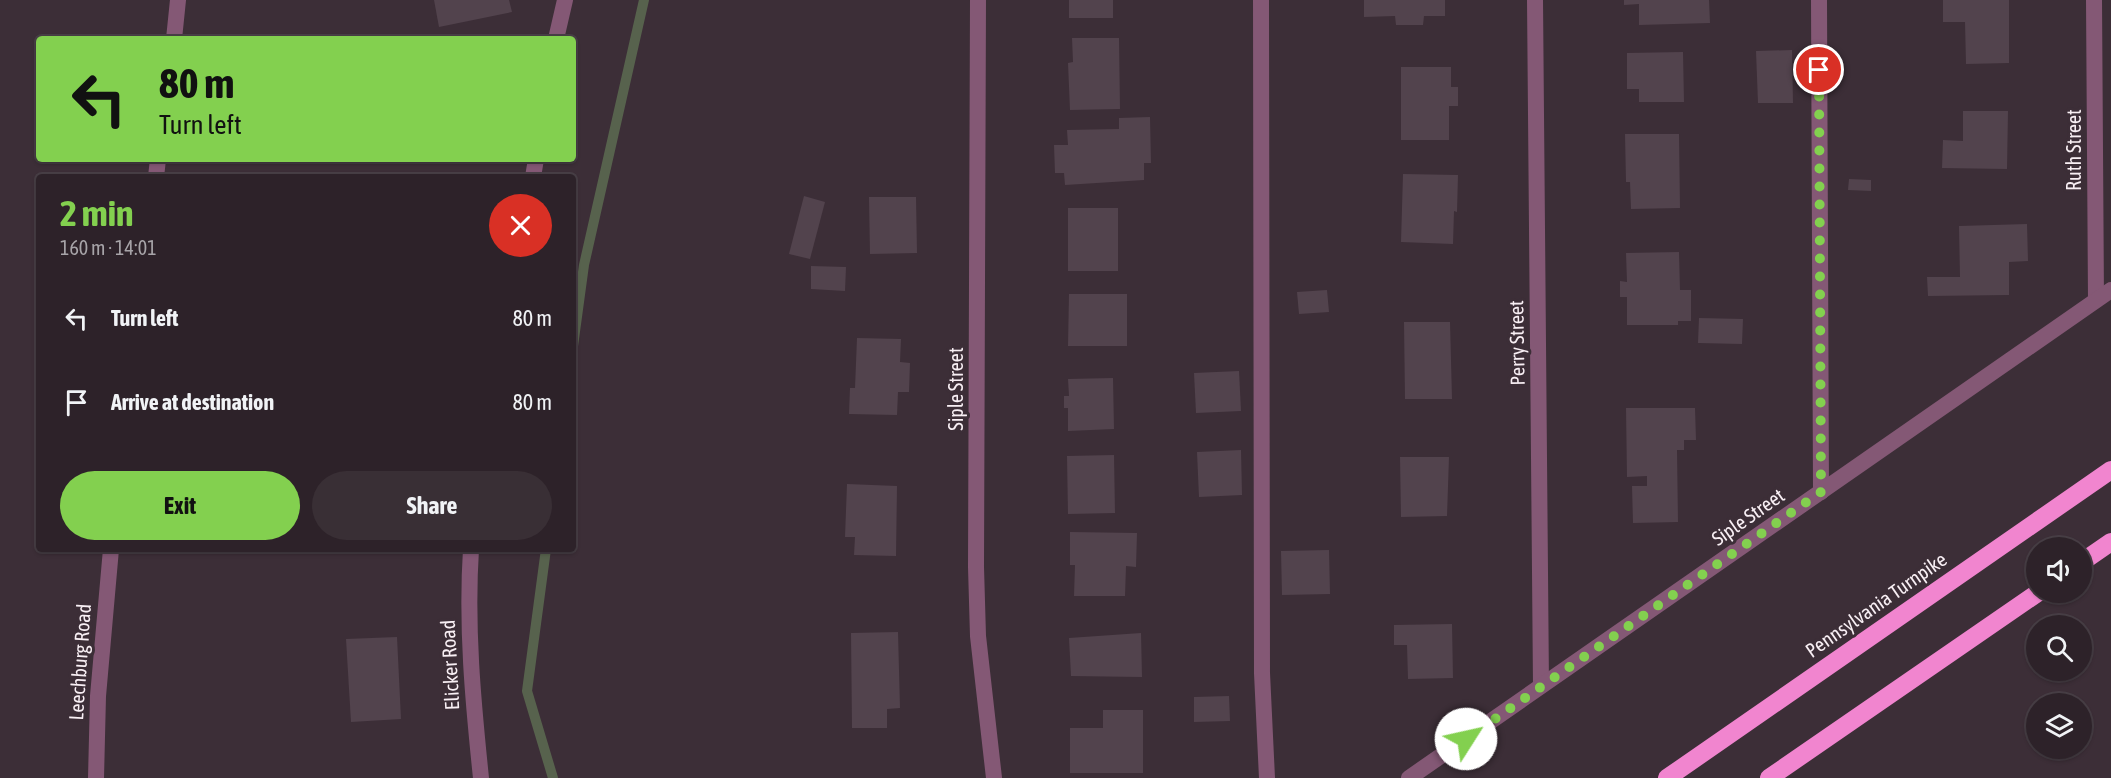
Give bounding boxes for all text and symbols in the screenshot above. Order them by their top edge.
pin [1793,44,1844,95]
icon: arrive [1802,53,1835,86]
text: 80 m [159,59,234,107]
icon: left [60,60,138,138]
text: Turn left [159,109,242,140]
street label: Ruth Street [2062,109,2085,191]
text: 2 min [60,192,134,234]
button: close [489,194,552,257]
text: 160 m · 14:01 [60,236,157,259]
street label: Perry Street [1504,300,1529,386]
icon: left [60,302,93,335]
text: Turn left [111,305,178,331]
text: 80 m [512,305,552,331]
street label: Siple Street [944,347,967,431]
icon: arrive [60,386,93,419]
text: Arrive at destination [111,389,274,415]
text: 80 m [512,389,552,415]
button: Exit [60,471,300,540]
button: Share [312,471,552,540]
street label: Siple Street [1707,483,1789,550]
map controls [2026,537,2092,759]
button: sound [2026,537,2092,603]
street label: Pennsylvania Turnpike [1801,547,1951,662]
street label: Leechburg Road [64,603,95,721]
button: search [2026,615,2092,681]
street label: Elicker Road [436,619,463,711]
button: layers [2026,693,2092,759]
position arrow [1434,707,1498,771]

